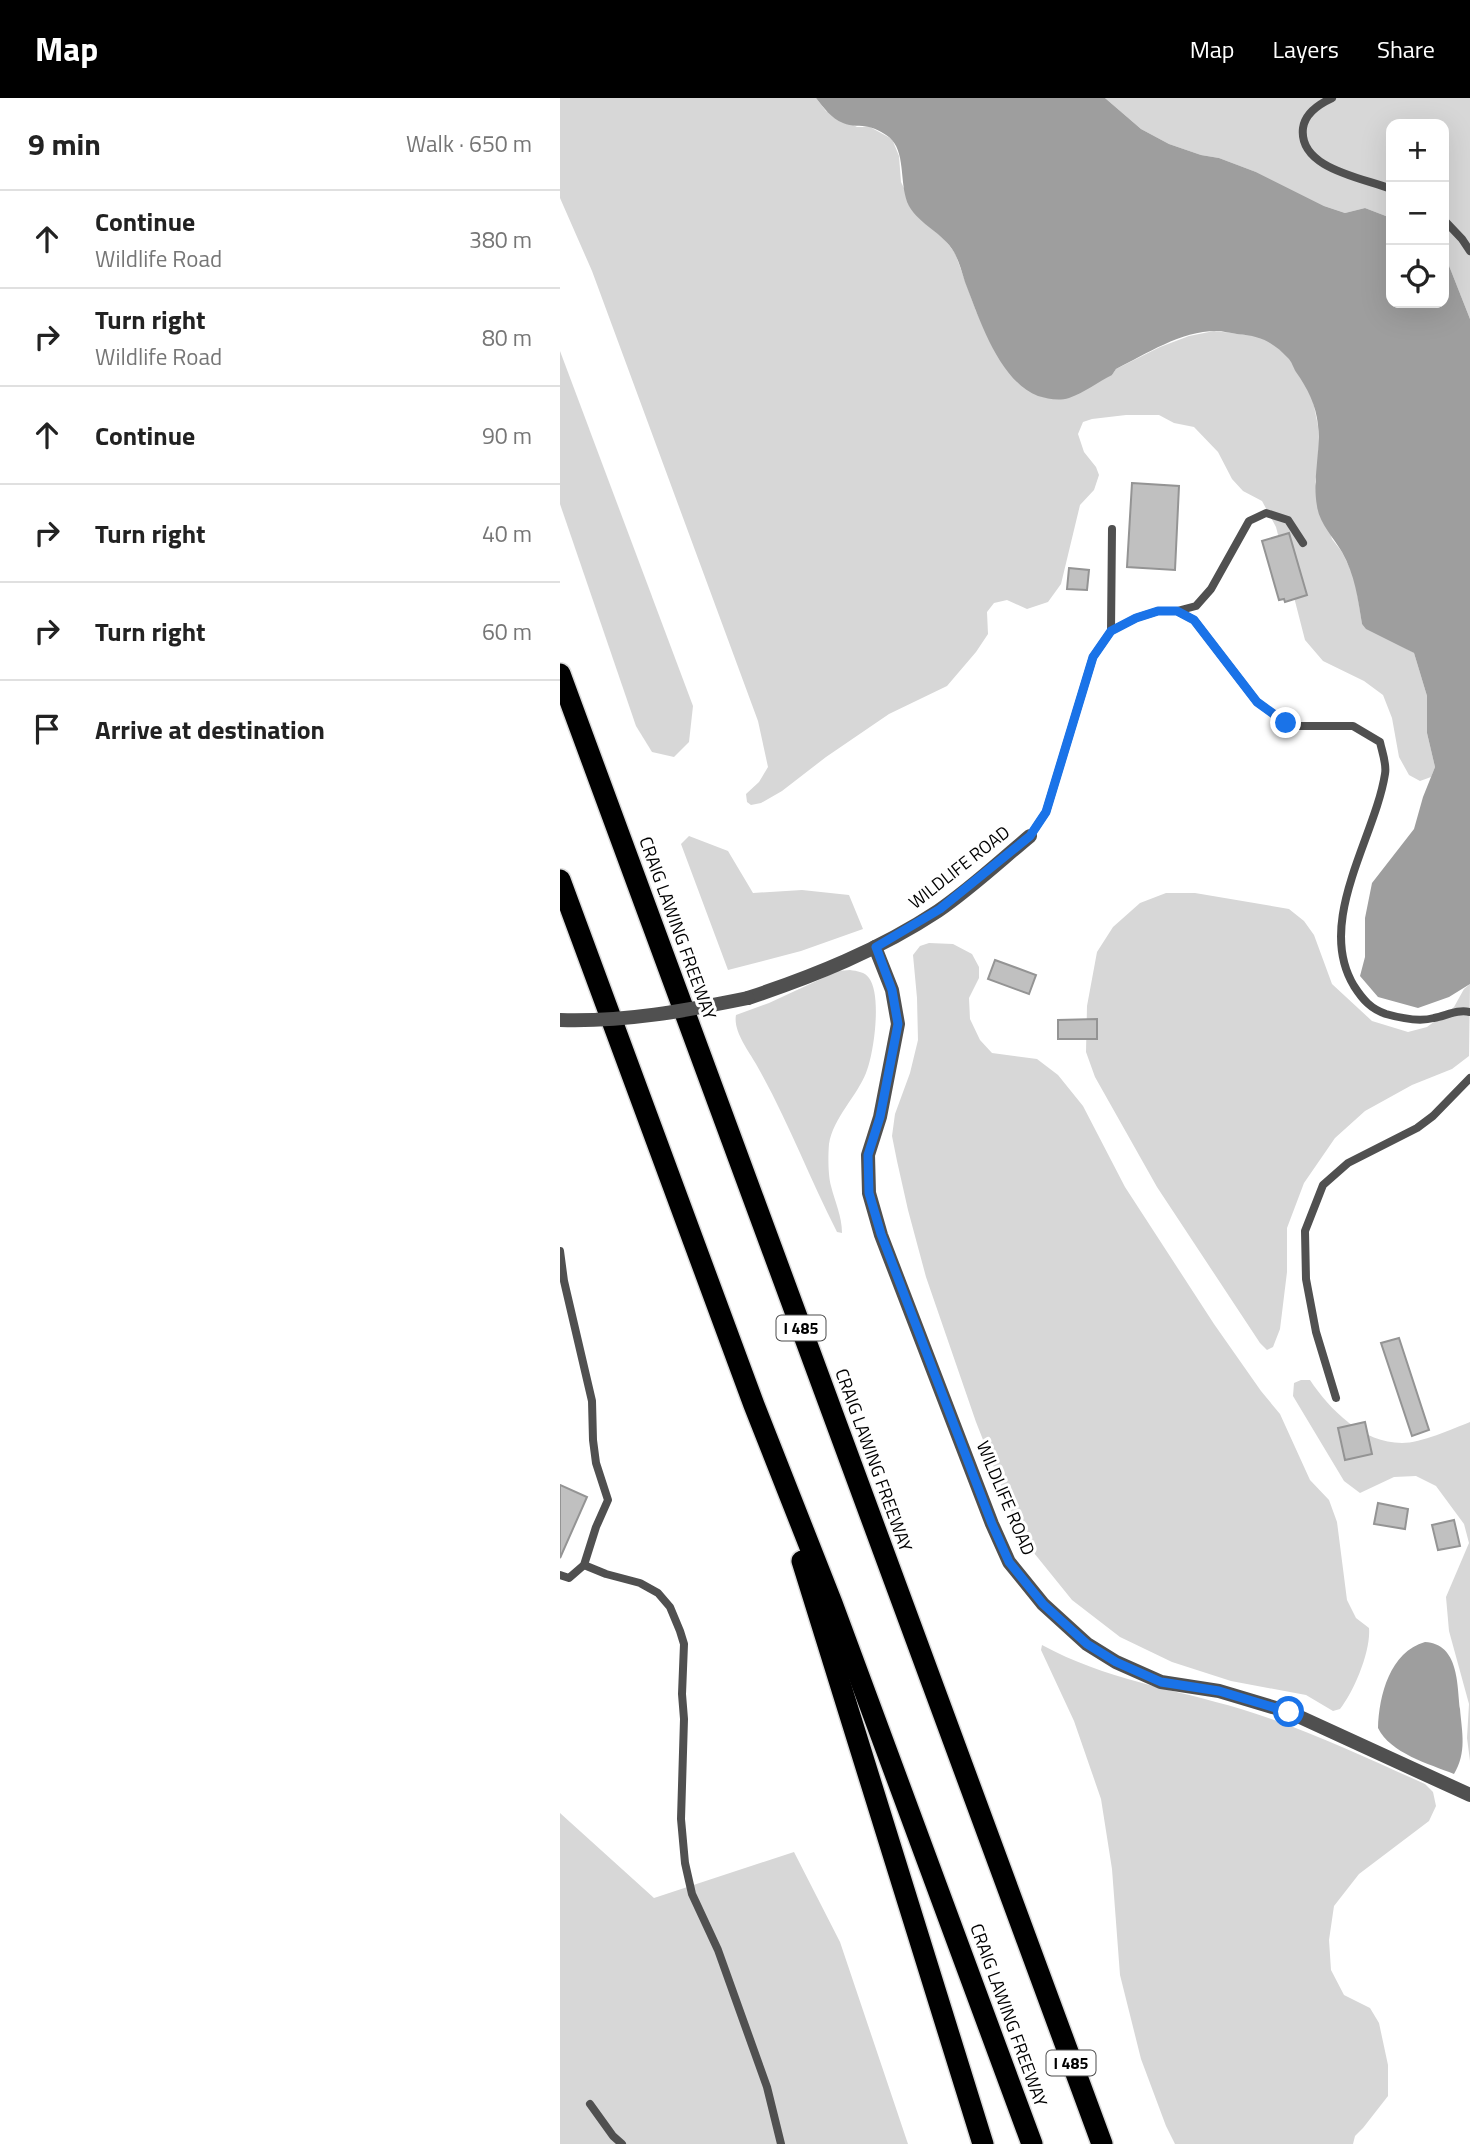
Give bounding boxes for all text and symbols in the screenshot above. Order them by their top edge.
text: Map [35,24,98,74]
text: Map [1190,31,1235,67]
text: Layers [1273,31,1339,67]
text: Share [1377,31,1435,67]
map controls [1386,119,1449,308]
button: + [1386,119,1449,182]
text: 9 min [28,121,101,167]
text: Walk · 650 m [406,126,532,161]
button: − [1386,182,1449,245]
text: Continue [95,202,195,241]
icon: ahead [28,220,66,258]
text: 380 m [469,222,532,257]
text: Wildlife Road [95,241,222,276]
button: locate [1386,245,1449,308]
text: Turn right [95,300,206,339]
icon: right [28,318,66,356]
text: 80 m [482,320,532,355]
text: Wildlife Road [95,339,222,374]
icon: ahead [28,416,66,454]
text: Continue [95,416,195,455]
text: 90 m [482,418,532,453]
icon: right [28,514,66,552]
text: Turn right [95,514,206,553]
text: 40 m [482,516,532,551]
icon: right [28,612,66,650]
text: Turn right [95,612,206,651]
text: 60 m [482,614,532,649]
route end [1270,707,1301,738]
icon: arrive [28,710,66,748]
text: Arrive at destination [95,710,325,749]
street label: WILDLIFE ROAD [903,819,1015,915]
street label: CRAIG LAWING FREEWAY [632,833,724,1024]
road number: I 485 [776,1316,826,1340]
street label: CRAIG LAWING FREEWAY [828,1365,920,1556]
street label: WILDLIFE ROAD [970,1437,1042,1559]
route start [1273,1696,1304,1727]
street label: CRAIG LAWING FREEWAY [963,1920,1055,2111]
road number: I 485 [1046,2050,1096,2076]

